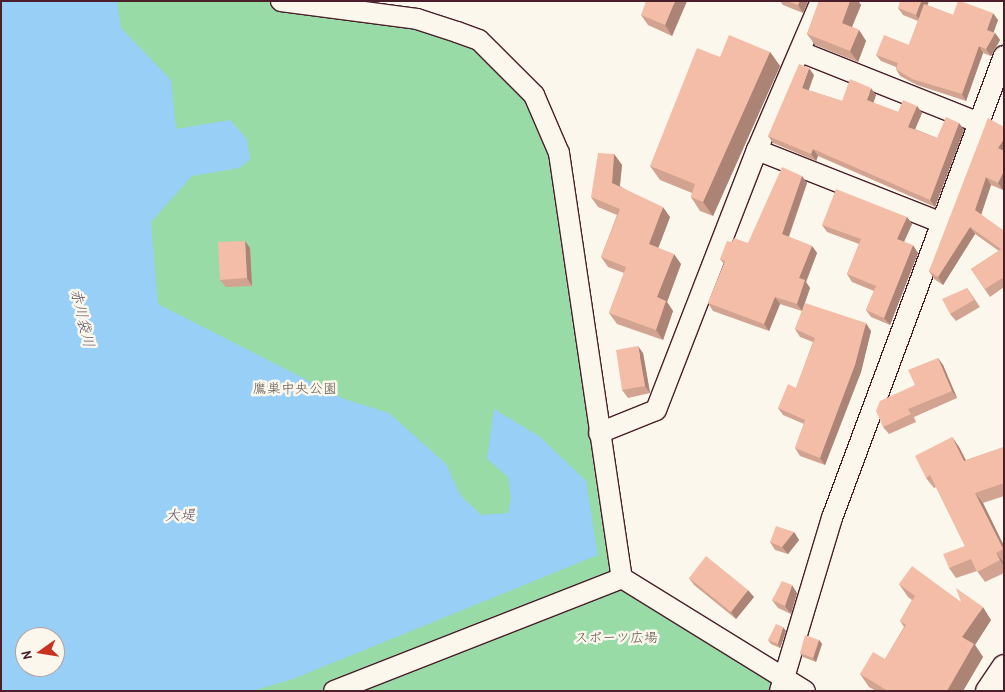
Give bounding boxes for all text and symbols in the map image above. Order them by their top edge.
water label: 赤川袋川 [67,287,99,349]
park label: 鷹巣中央公園 [253,380,337,396]
water label: 大堤 [165,506,195,524]
north arrow [15,627,65,677]
park label: スポーツ広場 [574,629,658,645]
text: N [16,650,36,661]

